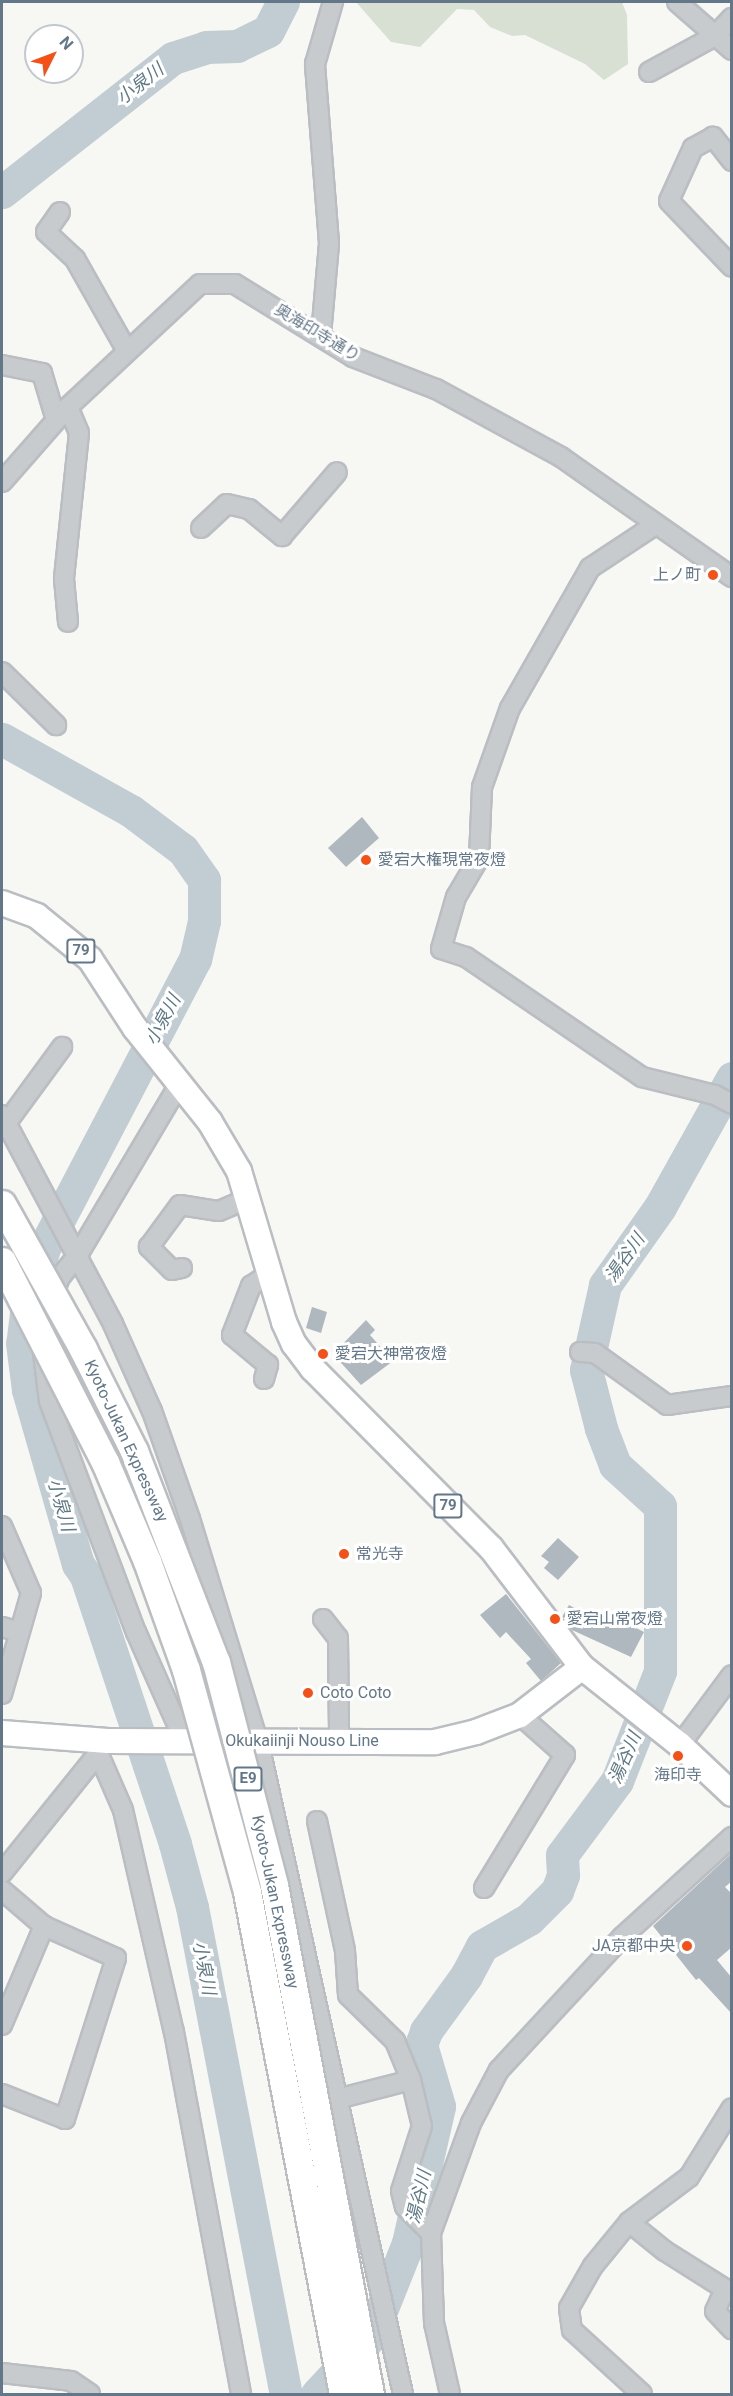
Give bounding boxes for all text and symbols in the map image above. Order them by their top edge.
north arrow [24,24,84,84]
text: N [55,32,77,54]
water label: 小泉川 [112,59,168,109]
street label: 奥海印寺通り [271,300,363,366]
place label: 上ノ町 [653,565,701,585]
marker: 上ノ町 [706,568,720,582]
place label: 愛宕大権現常夜燈 [378,850,506,870]
marker: 愛宕大権現常夜燈 [359,853,373,867]
road number: 79 [66,939,96,963]
water label: 小泉川 [141,991,185,1049]
water label: 湯谷川 [601,1230,649,1286]
place label: 愛宕大神常夜燈 [335,1344,447,1364]
marker: 愛宕大神常夜燈 [316,1347,330,1361]
street label: Kyoto-Jukan Expressway [80,1357,172,1525]
water label: 小泉川 [43,1476,79,1534]
road number: 79 [433,1494,463,1518]
place label: 常光寺 [356,1544,404,1564]
marker: 常光寺 [337,1547,351,1561]
place label: 愛宕山常夜燈 [567,1609,663,1629]
marker: 愛宕山常夜燈 [548,1612,562,1626]
place label: Coto Coto [320,1683,391,1703]
marker: Coto Coto [301,1686,315,1700]
water label: 湯谷川 [604,1729,646,1787]
street label: Okukaiinji Nouso Line [225,1731,379,1751]
marker: 海印寺 [671,1749,685,1763]
place label: 海印寺 [654,1765,702,1785]
road number: E9 [233,1767,263,1791]
street label: Kyoto-Jukan Expressway [247,1814,303,1990]
place label: JA京都中央 [592,1936,675,1956]
water label: 小泉川 [188,1939,220,1997]
marker: JA京都中央 [680,1939,694,1953]
water label: 湯谷川 [402,2168,436,2226]

